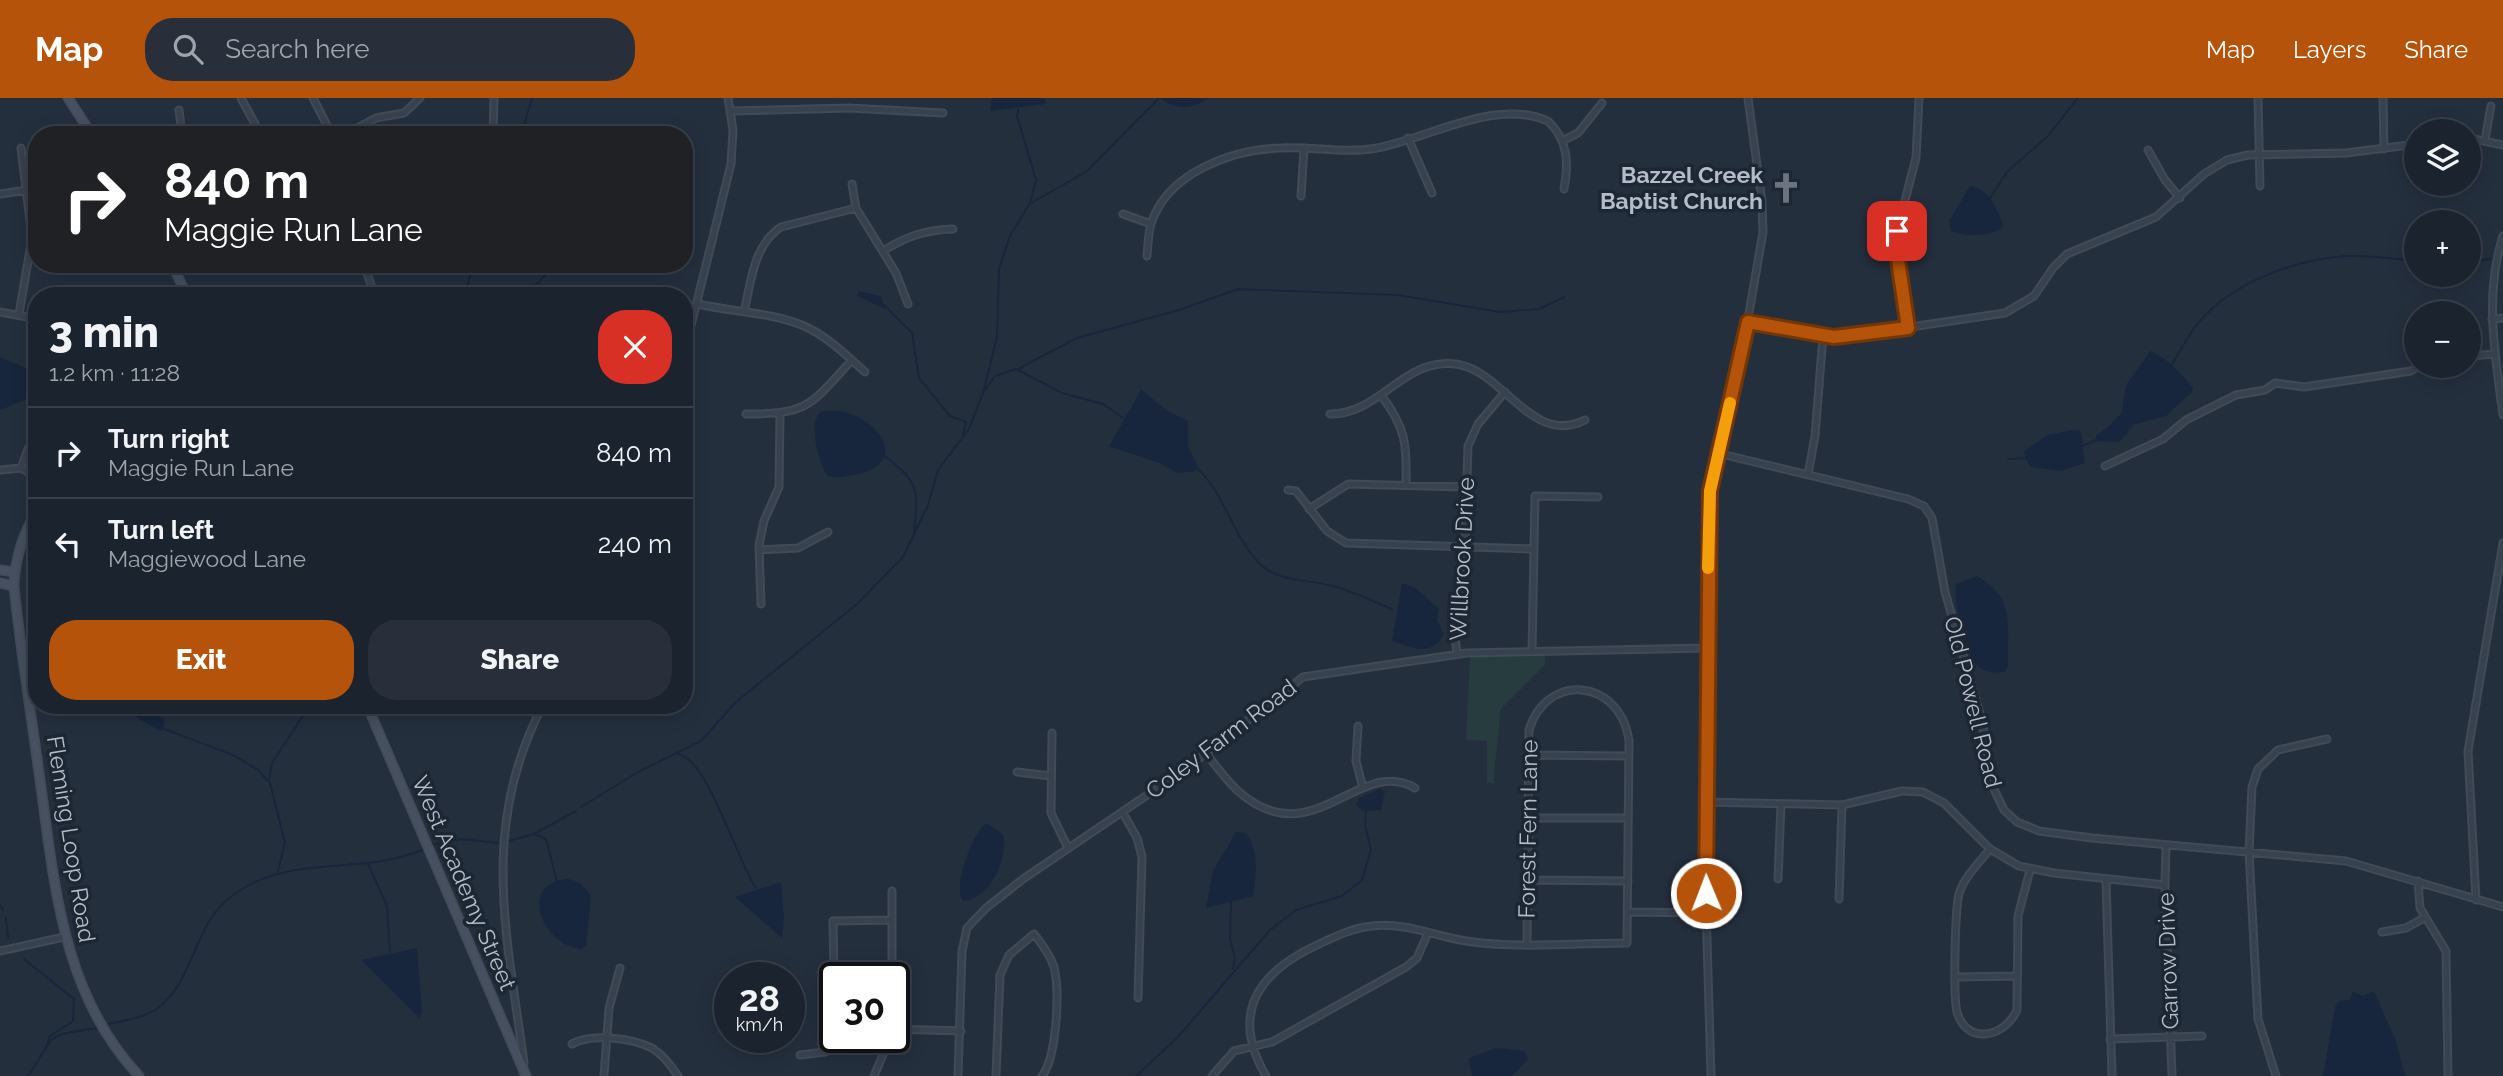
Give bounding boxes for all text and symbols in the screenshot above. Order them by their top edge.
search box [145,18,635,81]
text: Map [35,30,103,69]
icon: search [169,30,207,68]
text: Search here [225,34,370,64]
text: Map [2206,35,2255,64]
text: Layers [2293,35,2366,64]
text: Share [2404,35,2468,64]
map controls [2404,119,2481,378]
button: layers [2404,119,2481,196]
text: 840 m [164,152,309,209]
icon: right [49,154,140,245]
place label: Bazzel Creek Baptist Church [1600,161,1763,214]
church icon: Bazzel Creek Baptist Church [1769,171,1803,205]
pin [1867,201,1927,261]
button: + [2404,210,2481,287]
text: Maggie Run Lane [164,211,423,248]
icon: arrive [1878,212,1916,250]
button: − [2404,301,2481,378]
text: 3 min [49,308,159,357]
button: close [598,310,672,384]
text: 1.2 km · 11:28 [49,359,180,386]
text: Turn right [108,424,229,454]
icon: right [49,434,87,472]
text: 840 m [596,438,672,468]
text: Maggie Run Lane [108,454,294,481]
street label: Willbrook Drive [1444,476,1479,641]
text: Turn left [108,515,214,545]
icon: left [49,525,87,563]
text: 240 m [598,529,672,559]
text: Maggiewood Lane [108,545,306,572]
street label: Old Powell Road [1939,613,2008,790]
button: Exit [49,620,354,700]
button: Share [368,620,672,700]
street label: Coley Farm Road [1140,673,1301,804]
street label: Fleming Loop Road [42,734,101,944]
street label: Forest Fern Lane [1512,739,1543,919]
street label: West Academy Street [407,771,522,994]
position arrow [1669,856,1743,930]
street label: Garrow Drive [2152,892,2183,1030]
speed limit sign: 30 [819,962,910,1053]
text: 28 [739,978,780,1019]
text: km/h [736,1014,783,1035]

